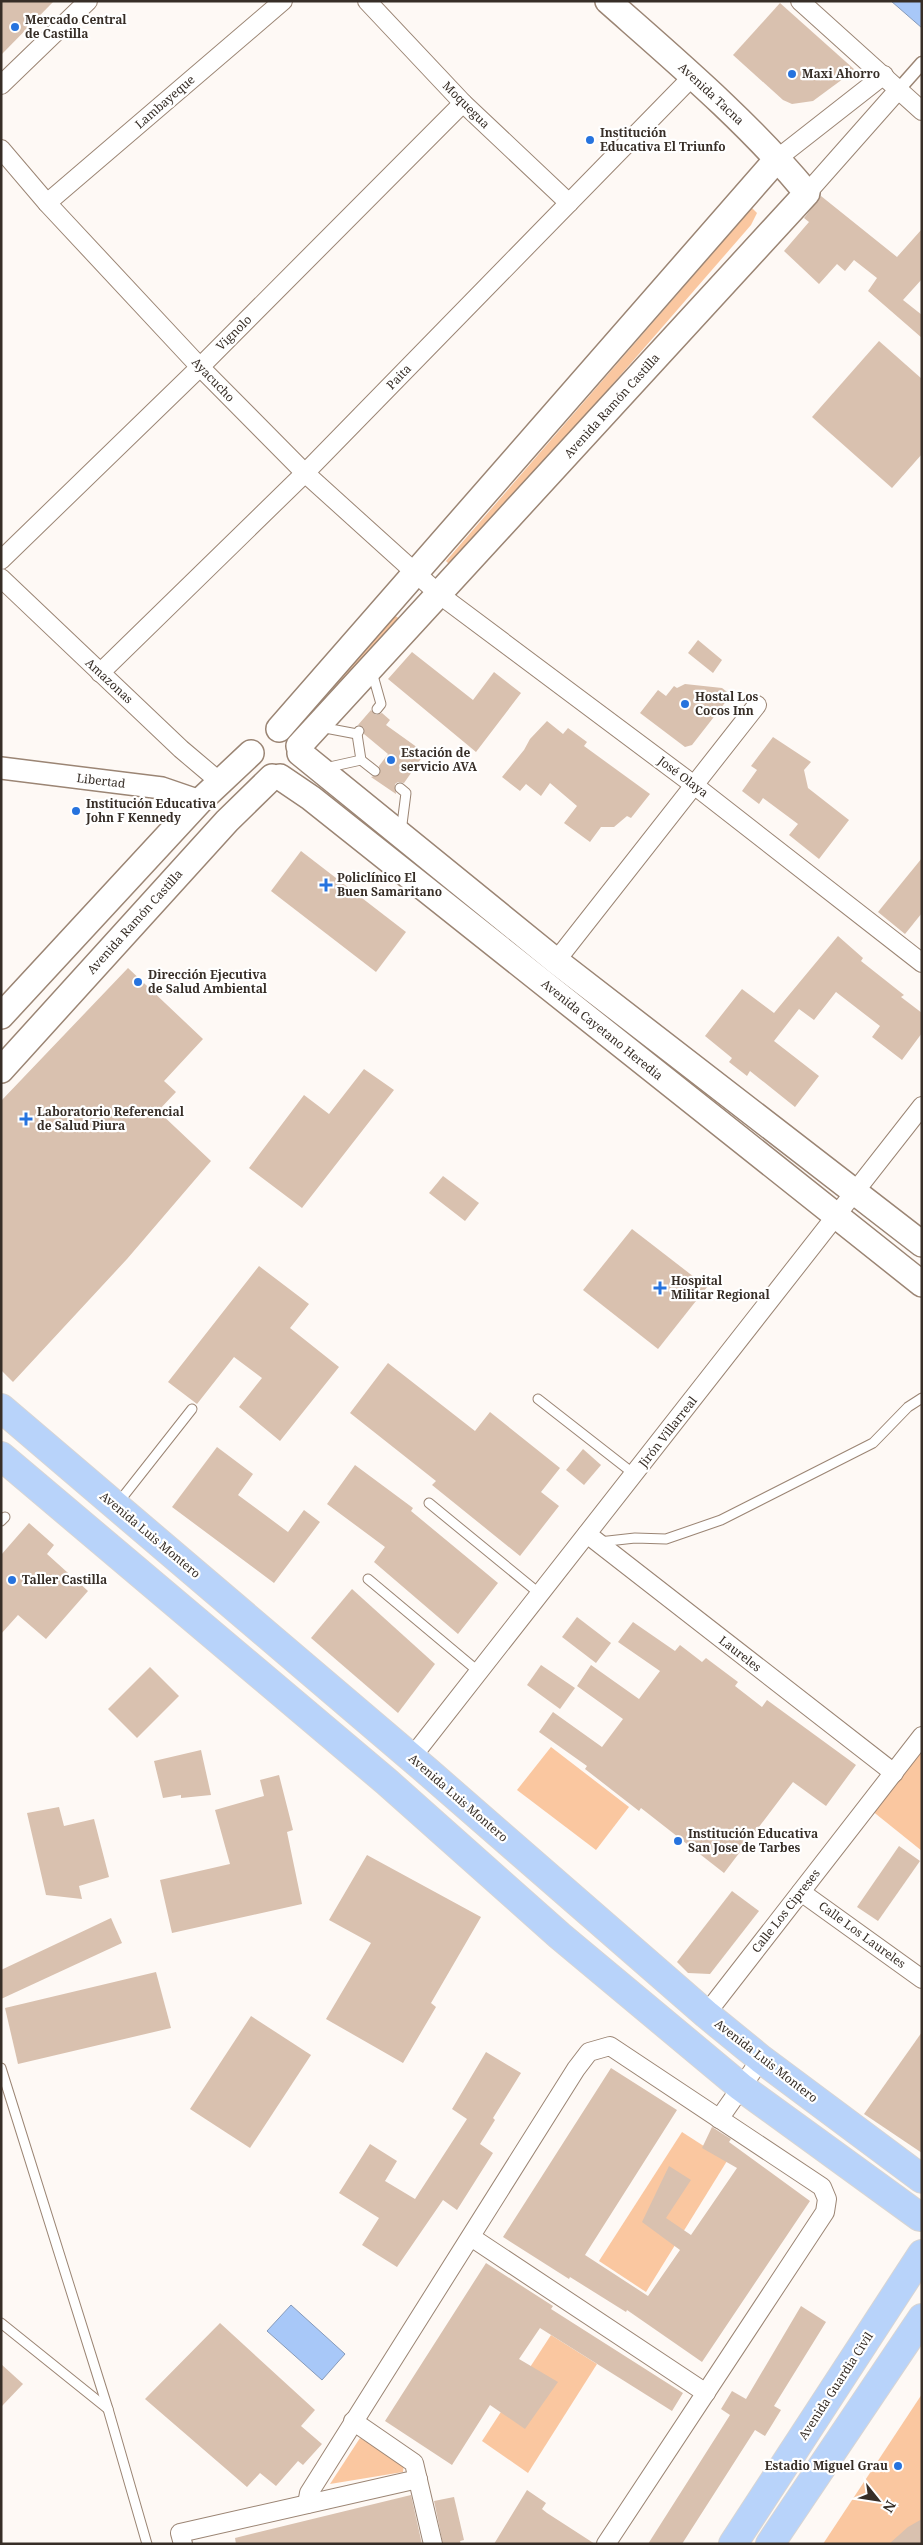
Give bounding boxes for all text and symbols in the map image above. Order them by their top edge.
place label: Mercado Central de Castilla [25,11,127,42]
marker: Mercado Central de Castilla [9,21,21,33]
street label: Avenida Tacna [675,59,748,129]
place label: Maxi Ahorro [802,65,880,82]
marker: Maxi Ahorro [786,68,798,80]
street label: Lambayeque [131,71,198,132]
street label: Moquegua [439,77,494,132]
place label: Institución Educativa El Triunfo [600,124,726,155]
marker: Institución Educativa El Triunfo [584,134,596,146]
street label: Vignolo [212,311,255,354]
street label: Avenida Ramón Castilla [560,349,663,462]
street label: Ayacucho [188,354,239,406]
street label: Paita [383,360,415,393]
street label: Amazonas [82,654,137,707]
place label: Hostal Los Cocos Inn [695,688,759,719]
marker: Hostal Los Cocos Inn [679,698,691,710]
place label: Estación de servicio AVA [401,744,478,775]
street label: José Olaya [654,752,712,801]
marker: Estación de servicio AVA [385,754,397,766]
street label: Libertad [76,769,127,792]
place label: Institución Educativa John F Kennedy [85,795,216,826]
marker: Institución Educativa John F Kennedy [70,805,82,817]
street label: Avenida Ramón Castilla [83,865,186,978]
place label: Policlínico El Buen Samaritano [337,869,442,900]
marker: Policlínico El Buen Samaritano [319,878,333,892]
place label: Dirección Ejecutiva de Salud Ambiental [148,966,268,997]
street label: Avenida Cayetano Heredia [538,975,667,1084]
marker: Dirección Ejecutiva de Salud Ambiental [132,976,144,988]
place label: Laboratorio Referencial de Salud Piura [37,1103,185,1134]
marker: Laboratorio Referencial de Salud Piura [19,1112,33,1126]
place label: Hospital Militar Regional [671,1272,770,1303]
marker: Hospital Militar Regional [653,1281,667,1295]
street label: Jirón Villarreal [634,1392,701,1472]
street label: Avenida Luis Montero [96,1487,204,1582]
place label: Taller Castilla [22,1571,107,1588]
marker: Taller Castilla [6,1574,18,1586]
street label: Laureles [716,1632,765,1676]
street label: Avenida Luis Montero [405,1750,512,1846]
place label: Institución Educativa San Jose de Tarbes [688,1825,818,1856]
marker: Institución Educativa San Jose de Tarbes [672,1835,684,1847]
street label: Calle Los Cipreses [748,1865,824,1956]
street label: Calle Los Laureles [815,1897,909,1972]
street label: Avenida Luis Montero [711,2015,821,2106]
street label: Avenida Guardia Civil [794,2328,877,2443]
place label: Estadio Miguel Grau [765,2457,888,2474]
marker: Estadio Miguel Grau [892,2460,904,2472]
north arrow [853,2475,903,2525]
text: N [879,2497,901,2516]

